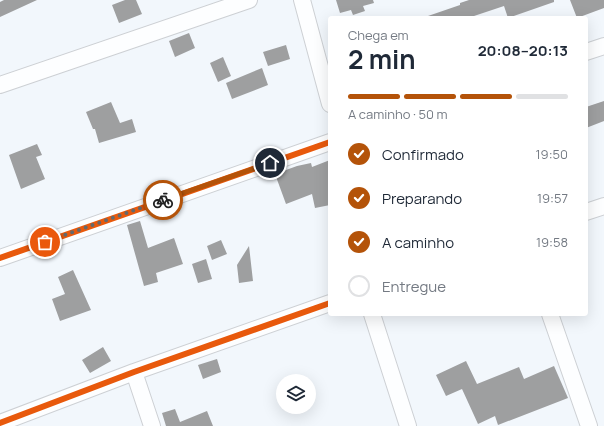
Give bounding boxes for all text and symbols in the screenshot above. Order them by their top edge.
text: Chega em [348,26,409,44]
text: 20:08–20:13 [478,40,568,61]
text: 2 min [348,41,416,77]
text: A caminho · 50 m [348,105,448,123]
icon: check [348,143,370,165]
text: Confirmado [382,144,464,165]
text: 19:50 [536,145,568,163]
pin [253,146,287,180]
icon: home [259,152,281,174]
courier [143,180,183,220]
icon: check [348,187,370,209]
text: Preparando [382,188,462,209]
icon: bike [152,189,174,211]
text: 19:57 [537,189,568,207]
pin [28,225,62,259]
icon: bag [34,231,56,253]
icon: check [348,231,370,253]
text: A caminho [382,232,454,253]
text: 19:58 [536,233,568,251]
text: Entregue [382,276,446,297]
map controls [276,374,316,414]
button: layers [276,374,316,414]

